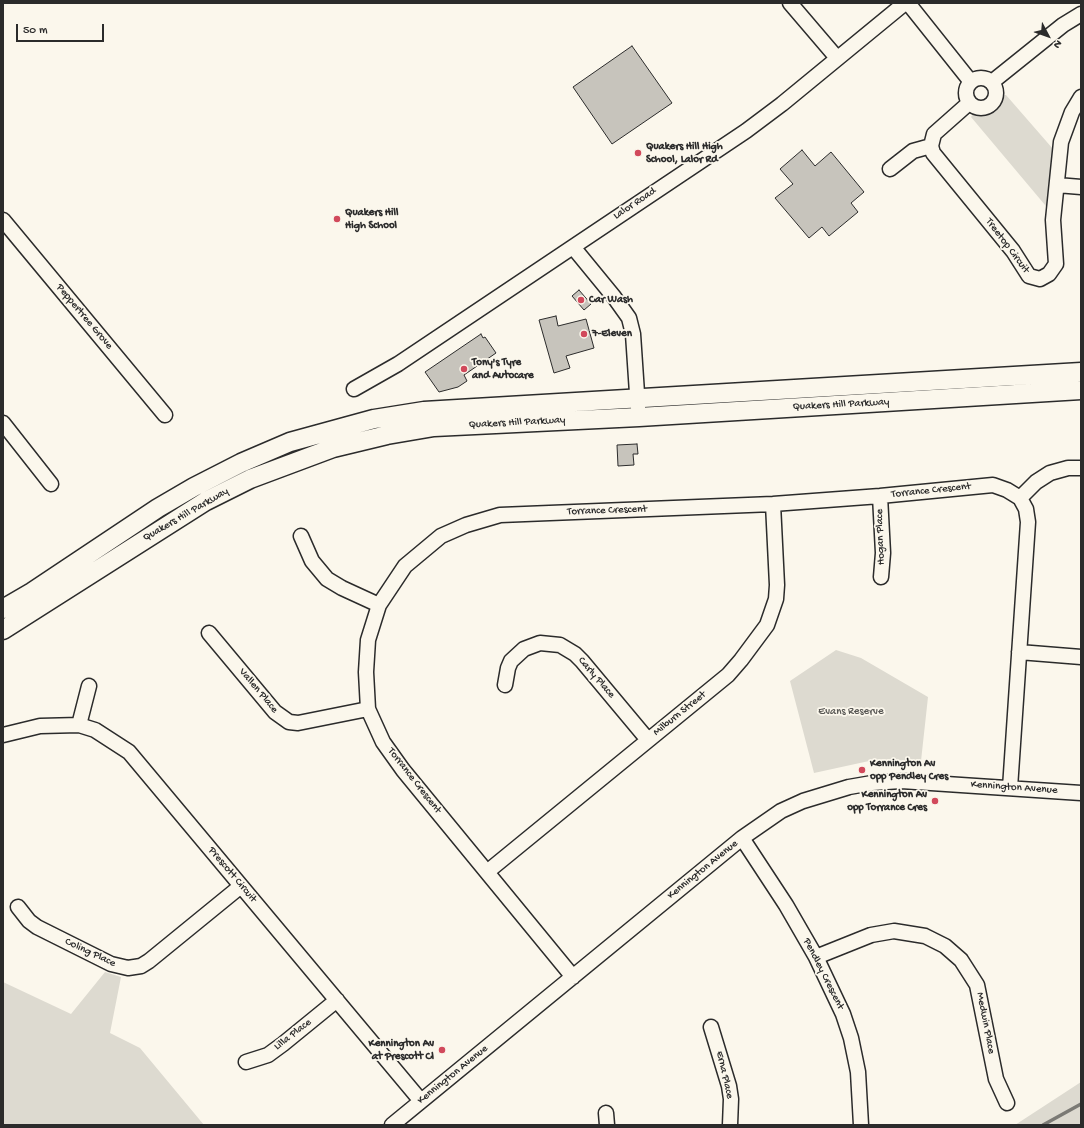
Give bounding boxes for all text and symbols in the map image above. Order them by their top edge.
scale bar [18,16,106,42]
north arrow [1028,16,1068,56]
text: 50 m [23,24,48,38]
text: N [1050,37,1064,51]
place label: Quakers Hill High School, Lalor Rd [646,140,723,166]
marker: Quakers Hill High School, Lalor Rd [633,148,643,158]
street label: Lalor Road [611,185,659,223]
place label: Quakers Hill High School [345,206,398,232]
marker: Quakers Hill High School [332,214,342,224]
street label: Treetop Circuit [982,216,1032,276]
street label: Peppertree Grove [53,282,115,352]
place label: Car Wash [589,293,633,307]
marker: Car Wash [576,295,586,305]
place label: 7-Eleven [592,327,632,341]
marker: 7-Eleven [579,329,589,339]
place label: Tony's Tyre and Autocare [472,356,534,382]
marker: Tony's Tyre and Autocare [459,364,469,374]
street label: Quakers Hill Parkway [792,396,890,414]
street label: Quakers Hill Parkway [468,414,566,432]
street label: Torrance Crescent [891,480,971,502]
street label: Quakers Hill Parkway [141,485,231,545]
street label: Torrance Crescent [567,503,647,519]
street label: Hogan Place [873,509,889,565]
street label: Carly Place [574,655,618,701]
street label: Vallen Place [235,666,281,716]
street label: Milburn Street [651,689,709,739]
park label: Evans Reserve [818,705,884,719]
street label: Torrance Crescent [384,745,444,817]
place label: Kennington Av opp Pendley Cres [870,757,948,783]
marker: Kennington Av opp Pendley Cres [857,765,867,775]
street label: Kennington Avenue [970,778,1058,798]
place label: Kennington Av opp Torrance Cres [847,788,927,814]
marker: Kennington Av opp Torrance Cres [930,796,940,806]
street label: Kennington Avenue [665,837,741,903]
street label: Prescott Circuit [205,844,259,906]
street label: Coling Place [62,935,118,971]
street label: Pendley Crescent [799,936,847,1012]
street label: Medwin Place [973,991,997,1055]
street label: Lilla Place [272,1016,314,1054]
place label: Kennington Av at Prescott Cl [369,1037,434,1063]
street label: Kennington Avenue [415,1042,491,1108]
marker: Kennington Av at Prescott Cl [437,1045,447,1055]
street label: Erna Place [712,1050,736,1100]

